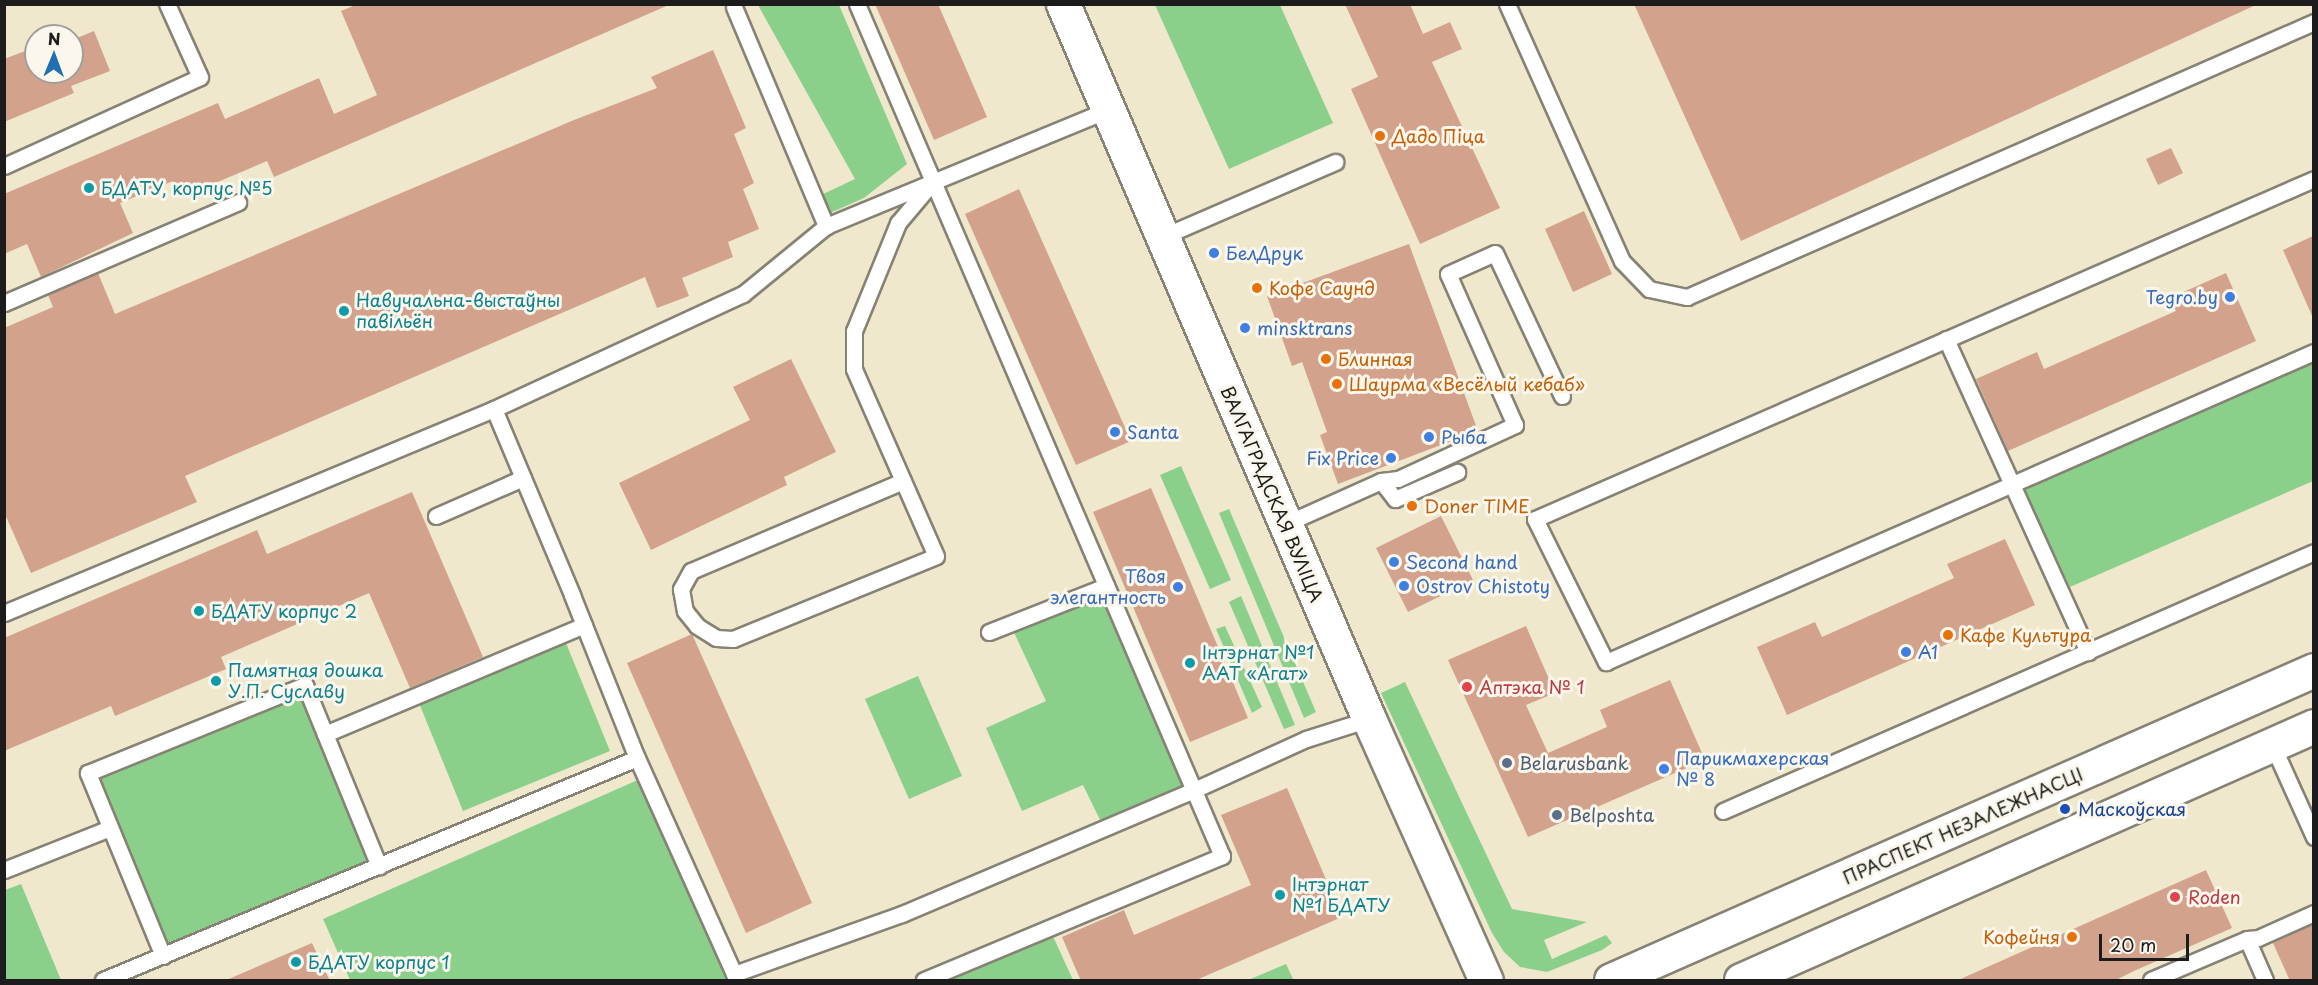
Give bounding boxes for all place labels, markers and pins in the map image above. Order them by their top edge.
place label: Дадо Піца [1392,125,1486,147]
marker: Дадо Піца [1373,129,1387,143]
place label: БДАТУ, корпус №5 [101,177,274,199]
marker: БДАТУ, корпус №5 [82,181,96,195]
place label: БелДрук [1226,242,1303,264]
marker: БелДрук [1207,246,1221,260]
place label: Кофе Саунд [1269,277,1376,299]
marker: Кофе Саунд [1250,281,1264,295]
place label: Tegro.by [2146,286,2218,308]
place label: Навучальна-выстаўны павільён [356,290,560,332]
marker: Tegro.by [2223,290,2237,304]
marker: Навучальна-выстаўны павільён [337,304,351,318]
place label: minsktrans [1257,317,1353,339]
marker: minsktrans [1238,321,1252,335]
place label: Блинная [1338,348,1413,370]
marker: Блинная [1319,352,1333,366]
place label: Шаурма «Весёлый кебаб» [1349,373,1585,395]
marker: Шаурма «Весёлый кебаб» [1330,377,1344,391]
place label: Santa [1127,421,1179,443]
marker: Santa [1108,425,1122,439]
place label: Рыба [1441,426,1487,448]
marker: Рыба [1422,430,1436,444]
place label: Fix Price [1306,447,1379,469]
marker: Fix Price [1384,451,1398,465]
place label: Doner TIME [1424,495,1531,517]
marker: Doner TIME [1405,499,1419,513]
place label: Second hand [1406,551,1518,573]
marker: Second hand [1387,555,1401,569]
place label: Твоя элегантность [1050,566,1166,608]
place label: Ostrov Chistoty [1416,575,1550,597]
marker: Ostrov Chistoty [1397,579,1411,593]
marker: Твоя элегантность [1171,580,1185,594]
place label: БДАТУ корпус 2 [211,600,360,622]
marker: БДАТУ корпус 2 [192,604,206,618]
place label: Кафе Культура [1960,624,2092,646]
marker: Кафе Культура [1941,628,1955,642]
place label: A1 [1918,641,1938,663]
place label: Інтэрнат №1 ААТ «Агат» [1202,642,1314,684]
marker: A1 [1899,645,1913,659]
marker: Інтэрнат №1 ААТ «Агат» [1183,656,1197,670]
place label: Памятная дошка У.П. Суславу [228,660,384,702]
marker: Памятная дошка У.П. Суславу [209,674,223,688]
place label: Аптэка № 1 [1479,676,1585,698]
marker: Аптэка № 1 [1460,680,1474,694]
place label: Парикмахерская № 8 [1676,748,1830,790]
place label: Belarusbank [1519,752,1629,774]
marker: Belarusbank [1500,756,1514,770]
marker: Парикмахерская № 8 [1657,762,1671,776]
place label: Маскоўская [2078,798,2186,820]
marker: Маскоўская [2056,800,2074,818]
place label: Belposhta [1569,804,1654,826]
marker: Belposhta [1550,808,1564,822]
place label: Інтэрнат №1 БДАТУ [1292,874,1391,916]
place label: Roden [2188,886,2241,908]
marker: Інтэрнат №1 БДАТУ [1273,888,1287,902]
marker: Roden [2166,888,2184,906]
place label: Кофейня [1983,926,2060,948]
marker: Кофейня [2065,930,2079,944]
place label: БДАТУ корпус 1 [308,951,452,973]
marker: БДАТУ корпус 1 [289,955,303,969]

